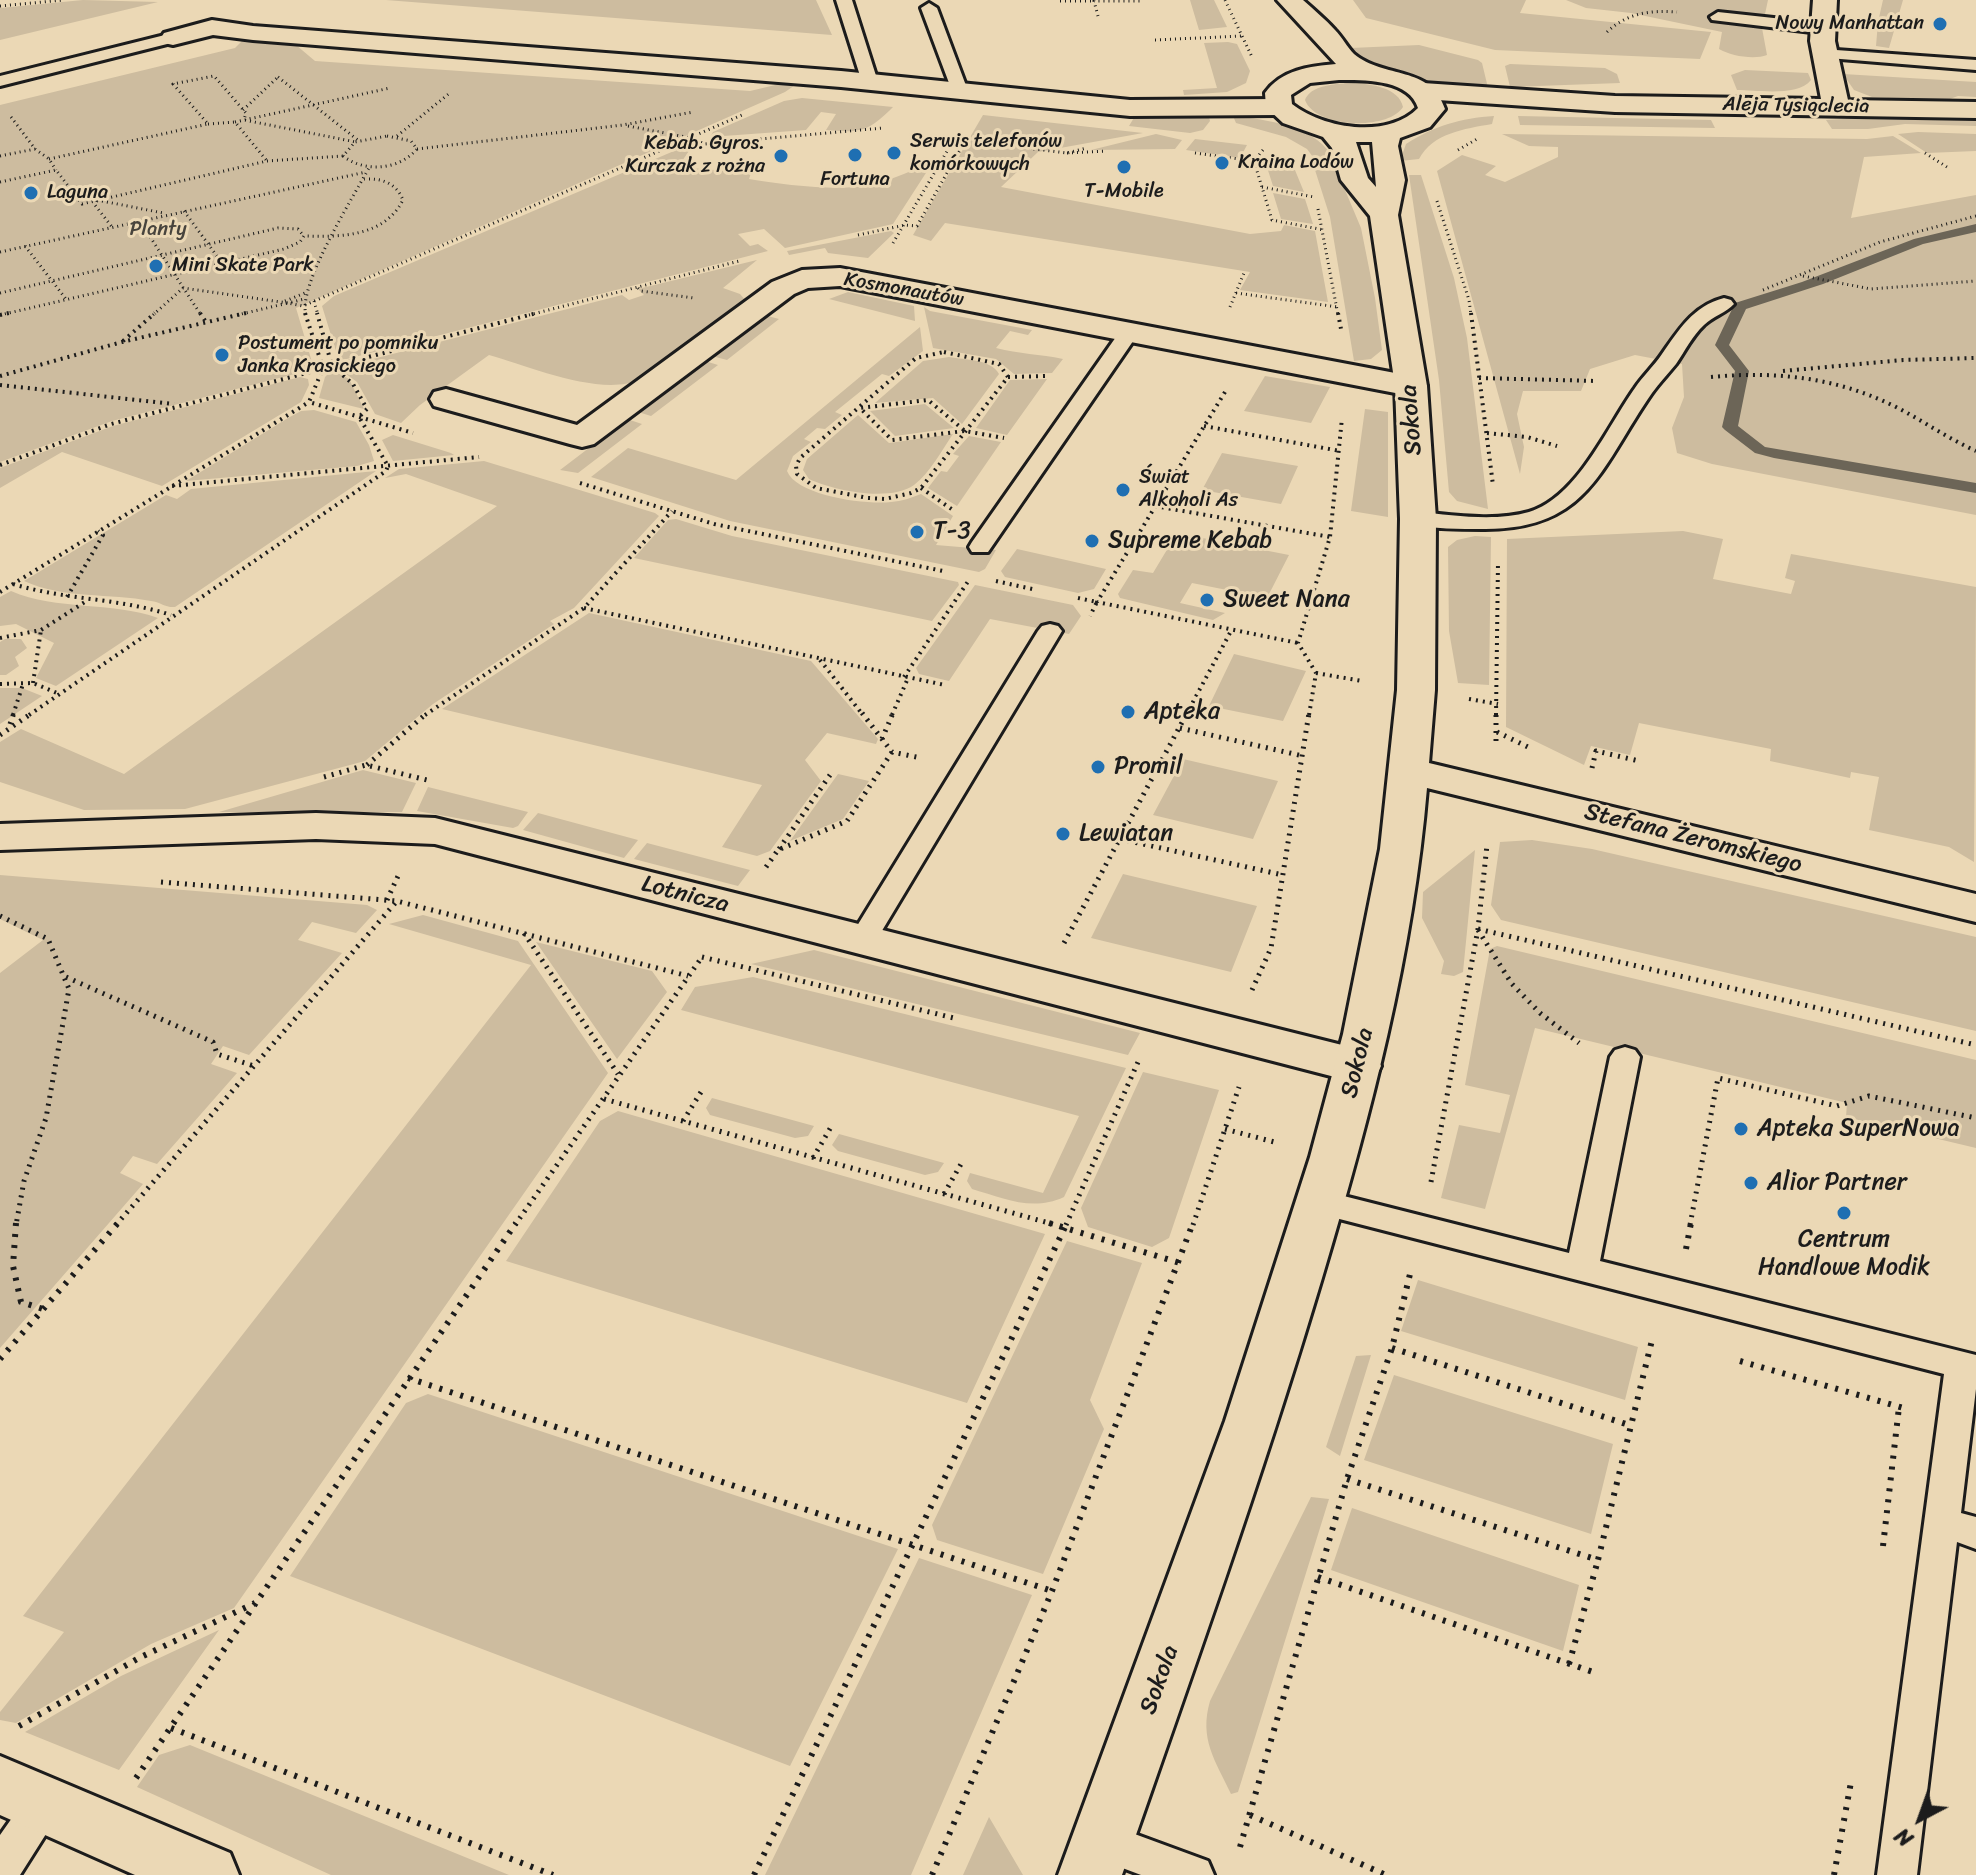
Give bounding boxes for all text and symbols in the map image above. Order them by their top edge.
place label: Nowy Manhattan [1776,12,1924,36]
marker: Nowy Manhattan [1931,15,1949,33]
street label: Aleja Tysiąclecia [1722,93,1870,119]
place label: Serwis telefonów komórkowych [910,130,1062,177]
place label: Kebab. Gyros. Kurczak z rożna [625,132,765,179]
marker: Serwis telefonów komórkowych [885,144,903,162]
marker: Fortuna [846,146,864,164]
marker: Kebab. Gyros. Kurczak z rożna [772,147,790,165]
place label: Kraina Lodów [1238,151,1354,175]
marker: Kraina Lodów [1213,154,1231,172]
marker: T-Mobile [1115,158,1133,176]
place label: Fortuna [820,168,890,192]
place label: T-Mobile [1084,180,1164,204]
place label: Laguna [47,181,108,205]
marker: Laguna [22,184,40,202]
park label: Planty [129,218,187,242]
place label: Mini Skate Park [172,254,314,278]
marker: Mini Skate Park [147,257,165,275]
street label: Kosmonautów [842,268,966,312]
place label: Postument po pomniku Janka Krasickiego [238,332,438,379]
marker: Postument po pomniku Janka Krasickiego [213,346,231,364]
street label: Sokola [1395,384,1429,456]
place label: Świat Alkoholi As [1139,466,1238,513]
marker: Świat Alkoholi As [1114,481,1132,499]
place label: T-3 [933,518,971,546]
marker: T-3 [908,523,926,541]
place label: Supreme Kebab [1108,527,1272,555]
marker: Supreme Kebab [1083,532,1101,550]
place label: Sweet Nana [1223,586,1350,614]
marker: Sweet Nana [1198,591,1216,609]
place label: Apteka [1144,698,1220,726]
marker: Apteka [1119,703,1137,721]
place label: Promil [1114,753,1182,781]
marker: Promil [1089,758,1107,776]
street label: Stefana Żeromskiego [1581,798,1805,880]
place label: Lewiatan [1079,820,1173,848]
marker: Lewiatan [1054,825,1072,843]
street label: Lotnicza [638,870,732,920]
street label: Sokola [1335,1025,1381,1101]
place label: Apteka SuperNowa [1757,1115,1959,1143]
marker: Apteka SuperNowa [1732,1120,1750,1138]
place label: Alior Partner [1767,1169,1907,1197]
marker: Alior Partner [1742,1174,1760,1192]
marker: Centrum Handlowe Modik [1835,1204,1853,1222]
place label: Centrum Handlowe Modik [1758,1226,1930,1282]
street label: Sokola [1134,1642,1186,1718]
north arrow [1880,1779,1960,1859]
text: N [1885,1818,1922,1857]

